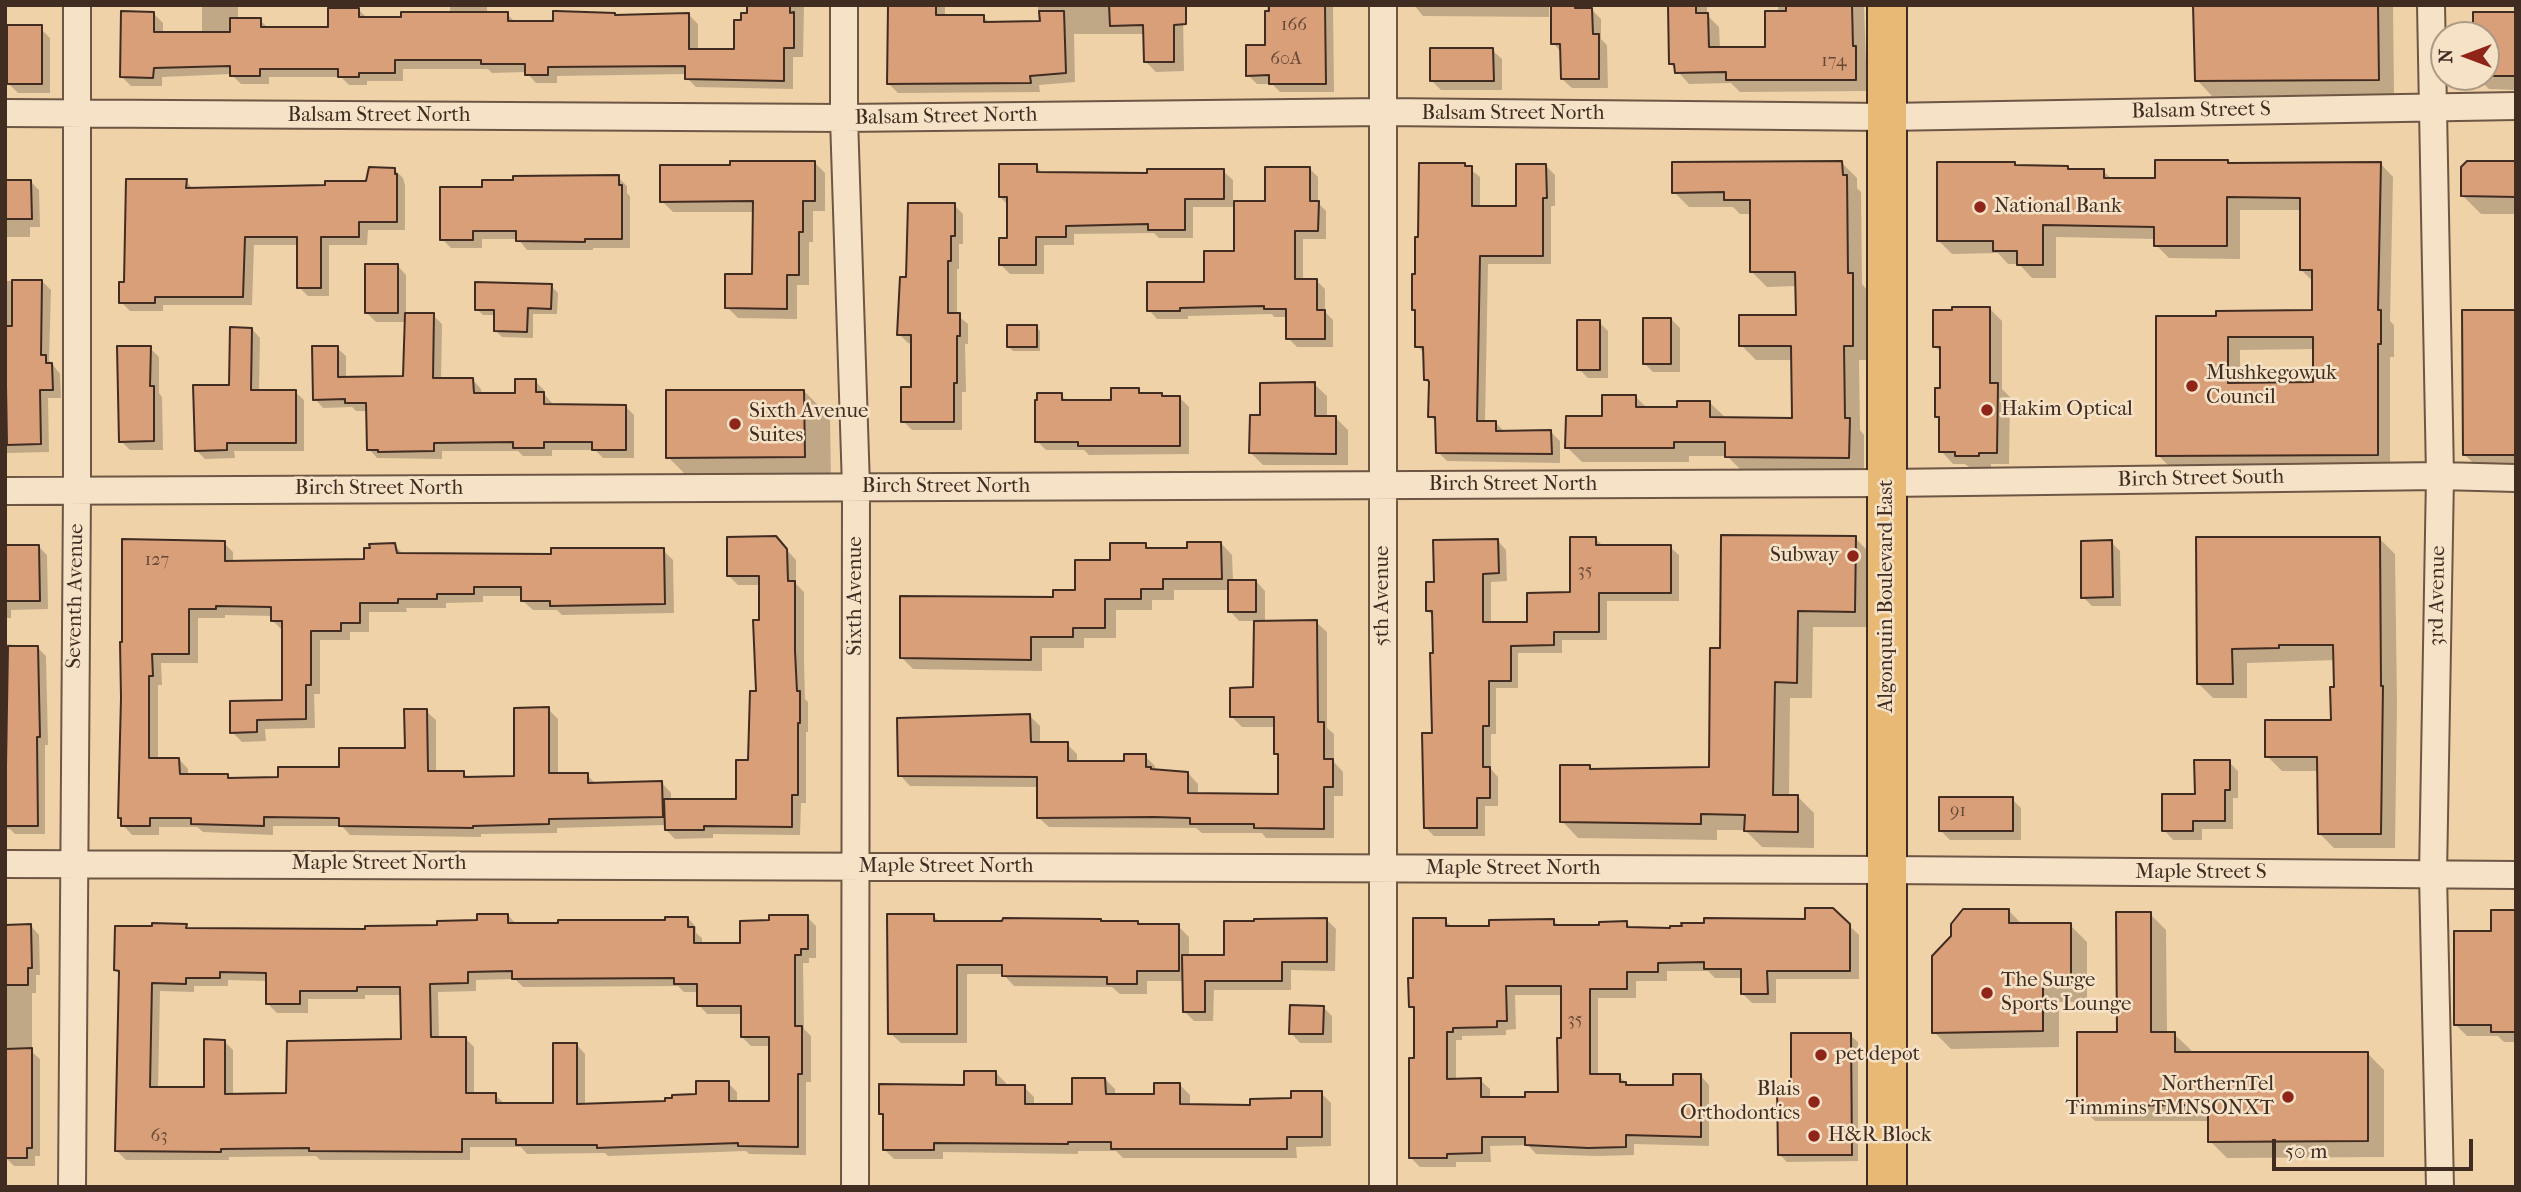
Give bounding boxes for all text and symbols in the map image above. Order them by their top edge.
house number: 166 [1281,15,1307,37]
north arrow [2430,21,2500,91]
house number: 60A [1270,49,1302,71]
text: N [2435,49,2457,63]
house number: 174 [1821,51,1847,73]
street label: Balsam Street S [2131,97,2271,125]
street label: Balsam Street North [1422,101,1604,127]
street label: Balsam Street North [288,103,470,129]
street label: Balsam Street North [854,103,1038,131]
place label: National Bank [1994,194,2122,220]
marker: National Bank [1972,199,1988,215]
place label: Mushkegowuk Council [2206,361,2337,411]
marker: Mushkegowuk Council [2184,378,2200,394]
place label: Hakim Optical [2001,397,2133,423]
place label: Sixth Avenue Suites [749,399,868,449]
marker: Hakim Optical [1979,402,1995,418]
marker: Sixth Avenue Suites [727,416,743,432]
street label: Birch Street South [2118,465,2284,493]
street label: Birch Street North [1429,472,1597,498]
street label: Birch Street North [862,474,1030,500]
street label: Birch Street North [295,476,463,502]
street label: Algonquin Boulevard East [1874,480,1900,712]
street label: Seventh Avenue [62,523,90,669]
street label: Sixth Avenue [843,536,869,656]
place label: Subway [1770,543,1839,569]
street label: 3rd Avenue [2425,545,2451,647]
street label: 5th Avenue [1370,546,1396,646]
marker: Subway [1845,548,1861,564]
house number: 127 [145,550,169,572]
house number: 35 [1577,561,1593,583]
house number: 91 [1950,801,1966,823]
street label: Maple Street North [292,851,466,877]
street label: Maple Street North [859,854,1033,880]
street label: Maple Street North [1426,856,1600,882]
street label: Maple Street S [2135,860,2267,886]
place label: The Surge Sports Lounge [2001,968,2131,1018]
marker: The Surge Sports Lounge [1979,985,1995,1001]
house number: 35 [1567,1010,1583,1032]
place label: pet depot [1835,1042,1920,1068]
marker: pet depot [1813,1047,1829,1063]
place label: NorthernTel Timmins TMNSONXT [2066,1072,2274,1122]
place label: Blais Orthodontics [1680,1077,1800,1127]
marker: NorthernTel Timmins TMNSONXT [2280,1089,2296,1105]
marker: Blais Orthodontics [1806,1094,1822,1110]
place label: H&R Block [1828,1123,1932,1149]
house number: 63 [150,1126,168,1148]
scale bar [2276,1126,2477,1170]
marker: H&R Block [1806,1128,1822,1144]
text: 50 m [2285,1139,2328,1163]

